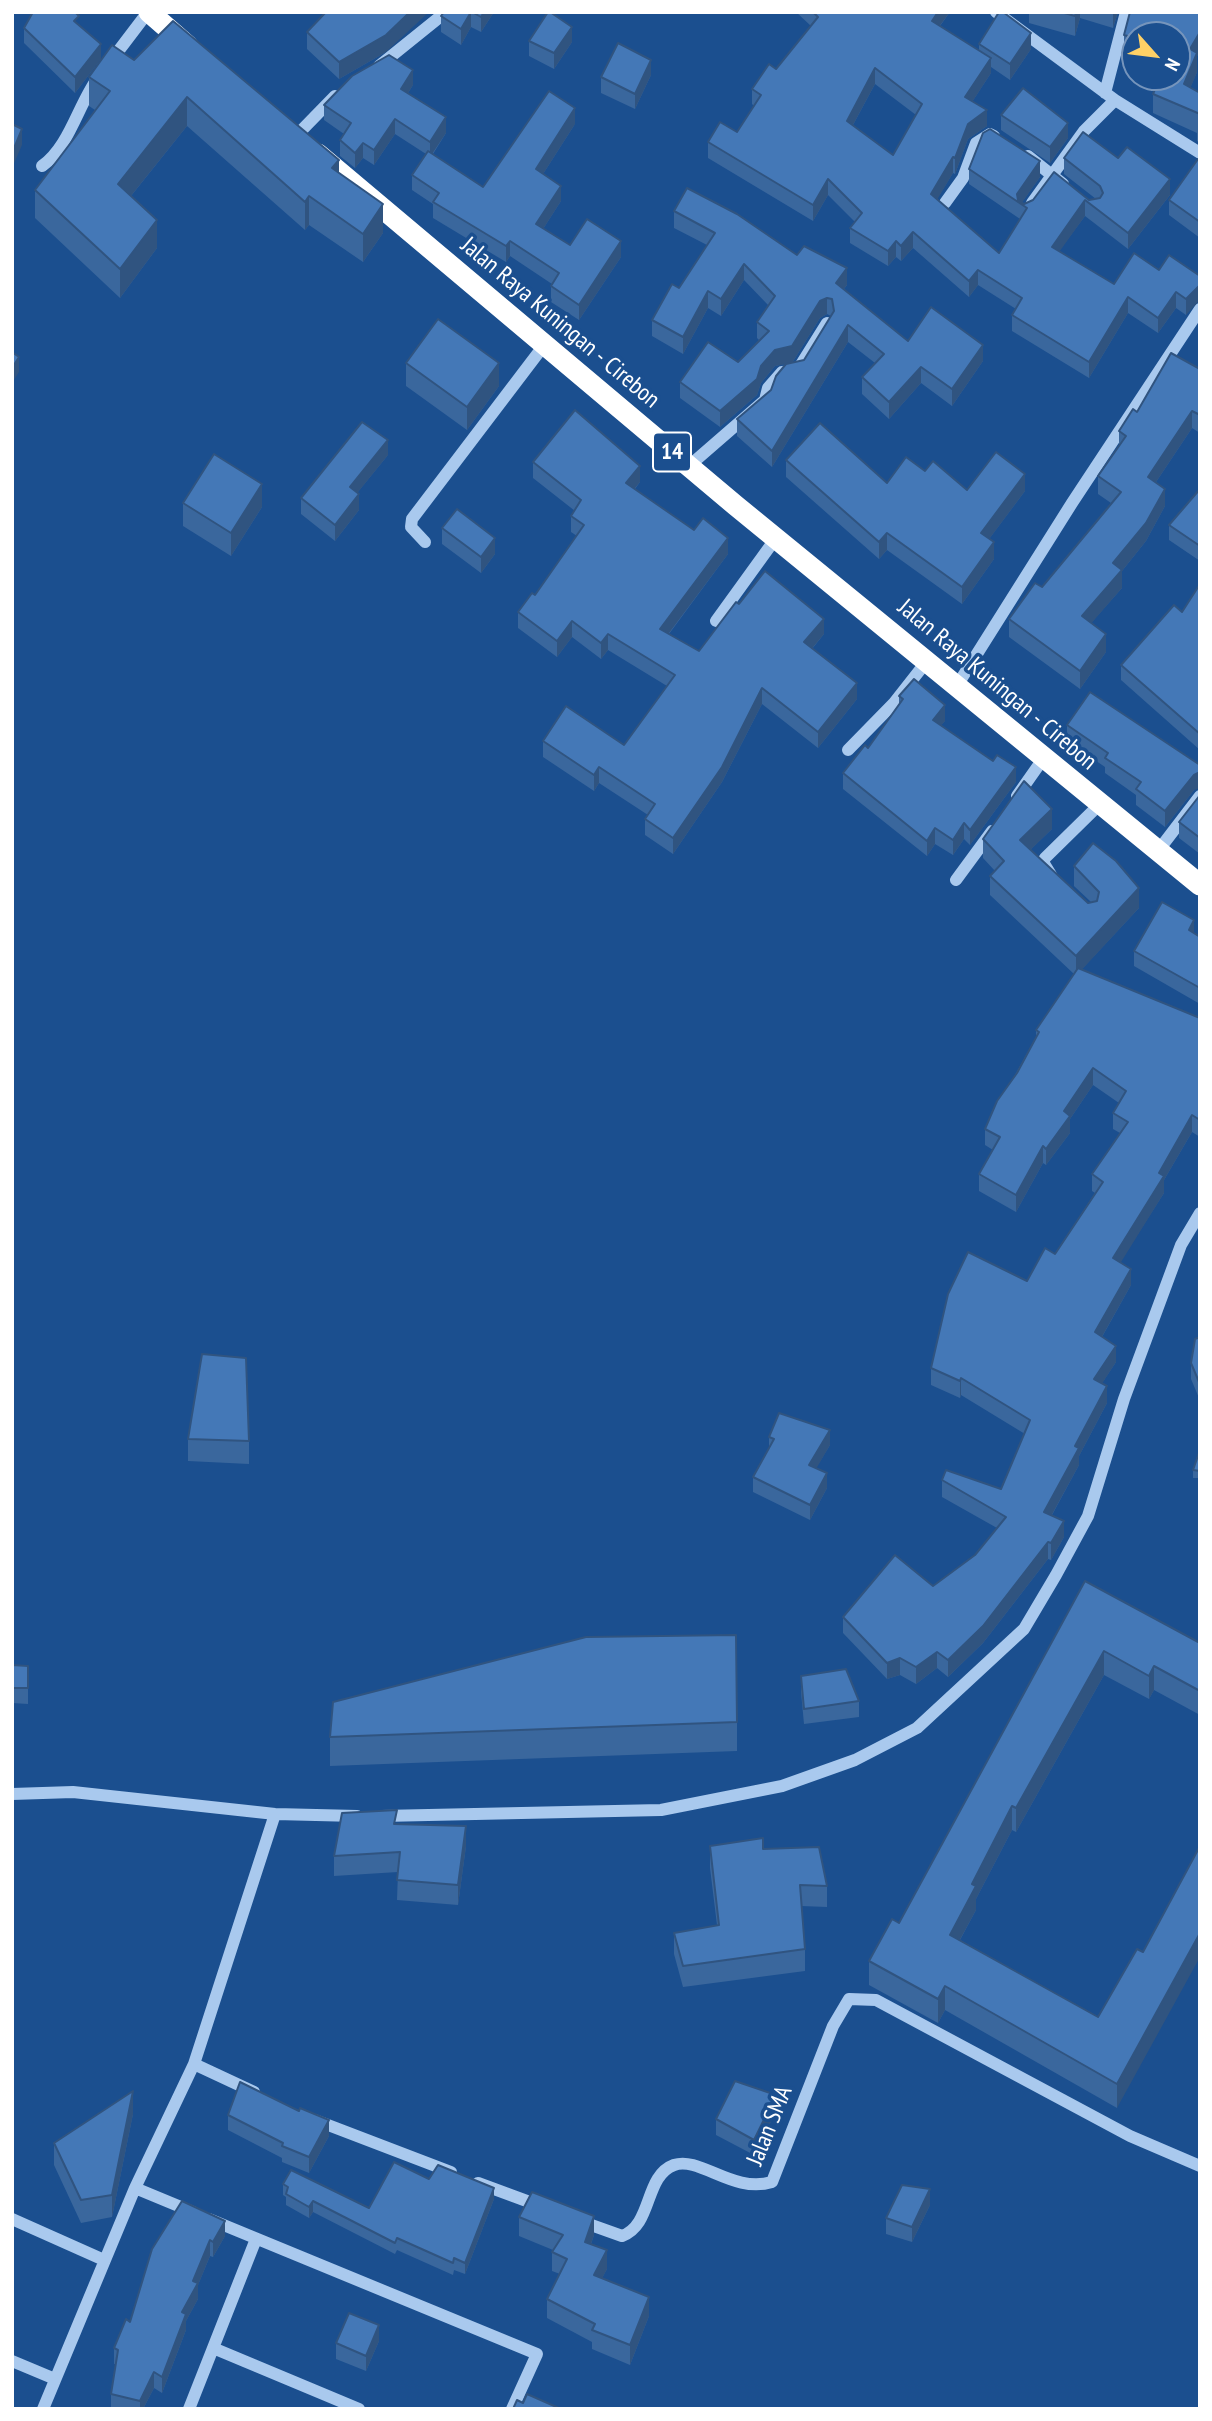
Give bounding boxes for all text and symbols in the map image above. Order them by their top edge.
north arrow [1121,21,1191,91]
text: N [1160,55,1186,75]
street label: Jalan Raya Kuningan - Cirebon [455,231,665,415]
road number: 14 [653,432,691,472]
street label: Jalan Raya Kuningan - Cirebon [892,593,1102,777]
street label: Jalan SMA [741,2082,799,2170]

